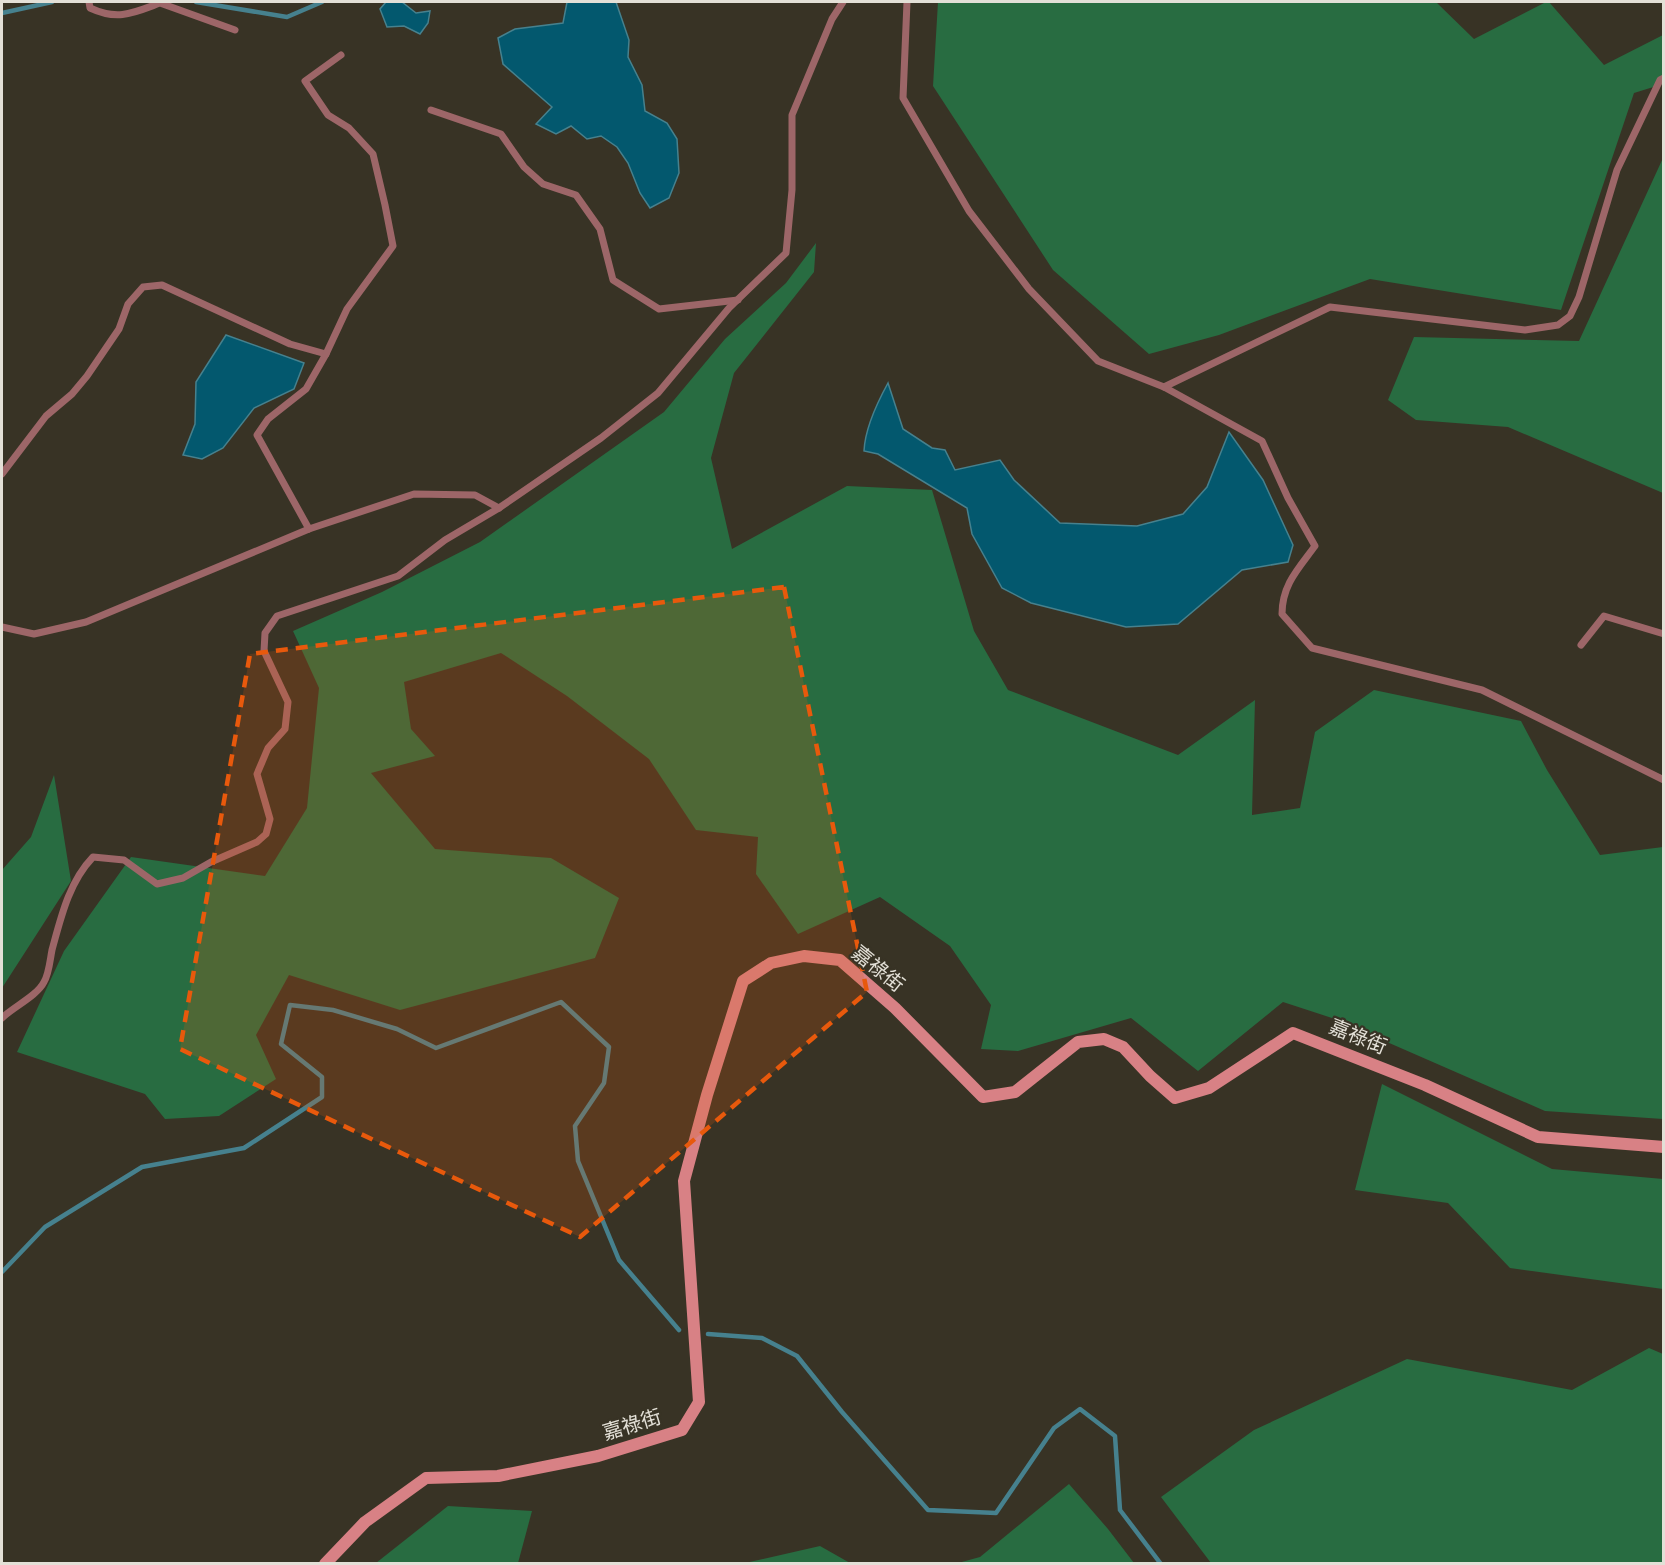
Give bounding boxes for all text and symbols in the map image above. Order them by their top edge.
street label: 嘉祿街 [846,940,910,998]
street label: 嘉祿街 [1325,1013,1391,1061]
street label: 嘉祿街 [599,1403,665,1447]

